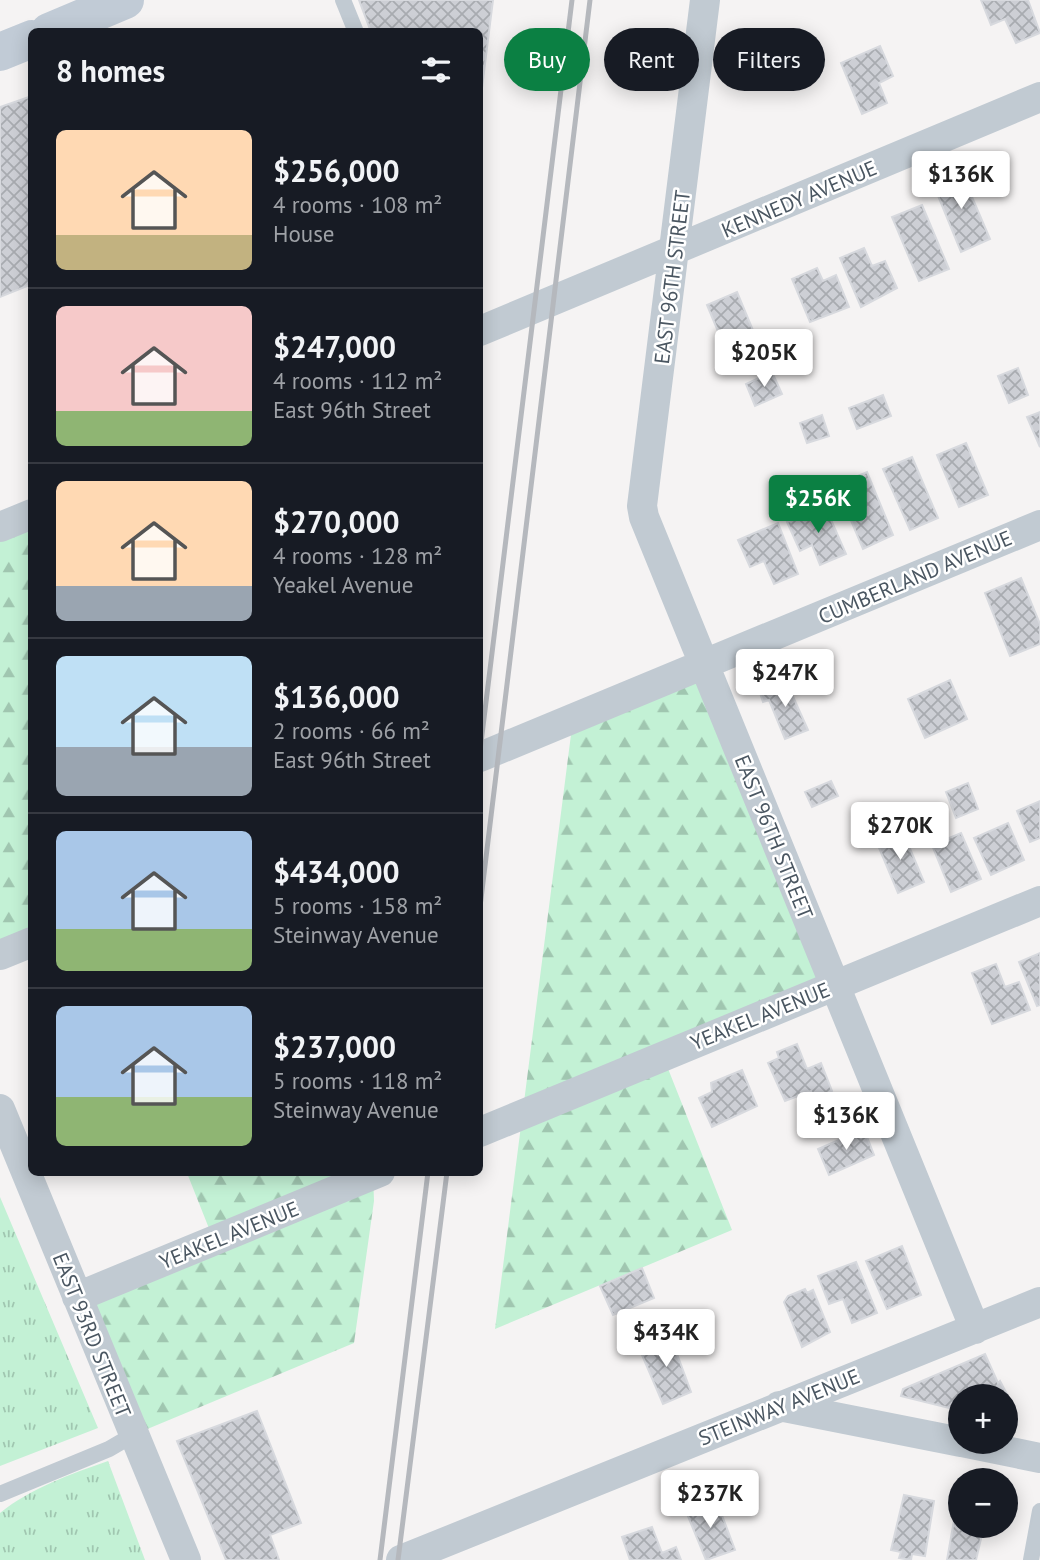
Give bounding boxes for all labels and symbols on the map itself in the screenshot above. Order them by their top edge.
pin: $136K [912,152,1010,211]
street label: KENNEDY AVENUE [717,154,881,244]
street label: EAST 96TH STREET [648,188,696,365]
pin: $205K [715,330,813,389]
pin: $256K [769,476,867,535]
street label: CUMBERLAND AVENUE [814,524,1016,630]
pin: $247K [736,650,834,709]
street label: EAST 96TH STREET [729,751,819,923]
pin: $270K [851,802,949,862]
street label: YEAKEL AVENUE [686,976,834,1056]
pin: $136K [797,1092,895,1152]
street label: YEAKEL AVENUE [155,1195,303,1275]
street label: EAST 93RD STREET [47,1249,137,1422]
pin: $434K [617,1310,715,1369]
street label: STEINWAY AVENUE [694,1362,864,1452]
pin: $237K [661,1470,759,1530]

